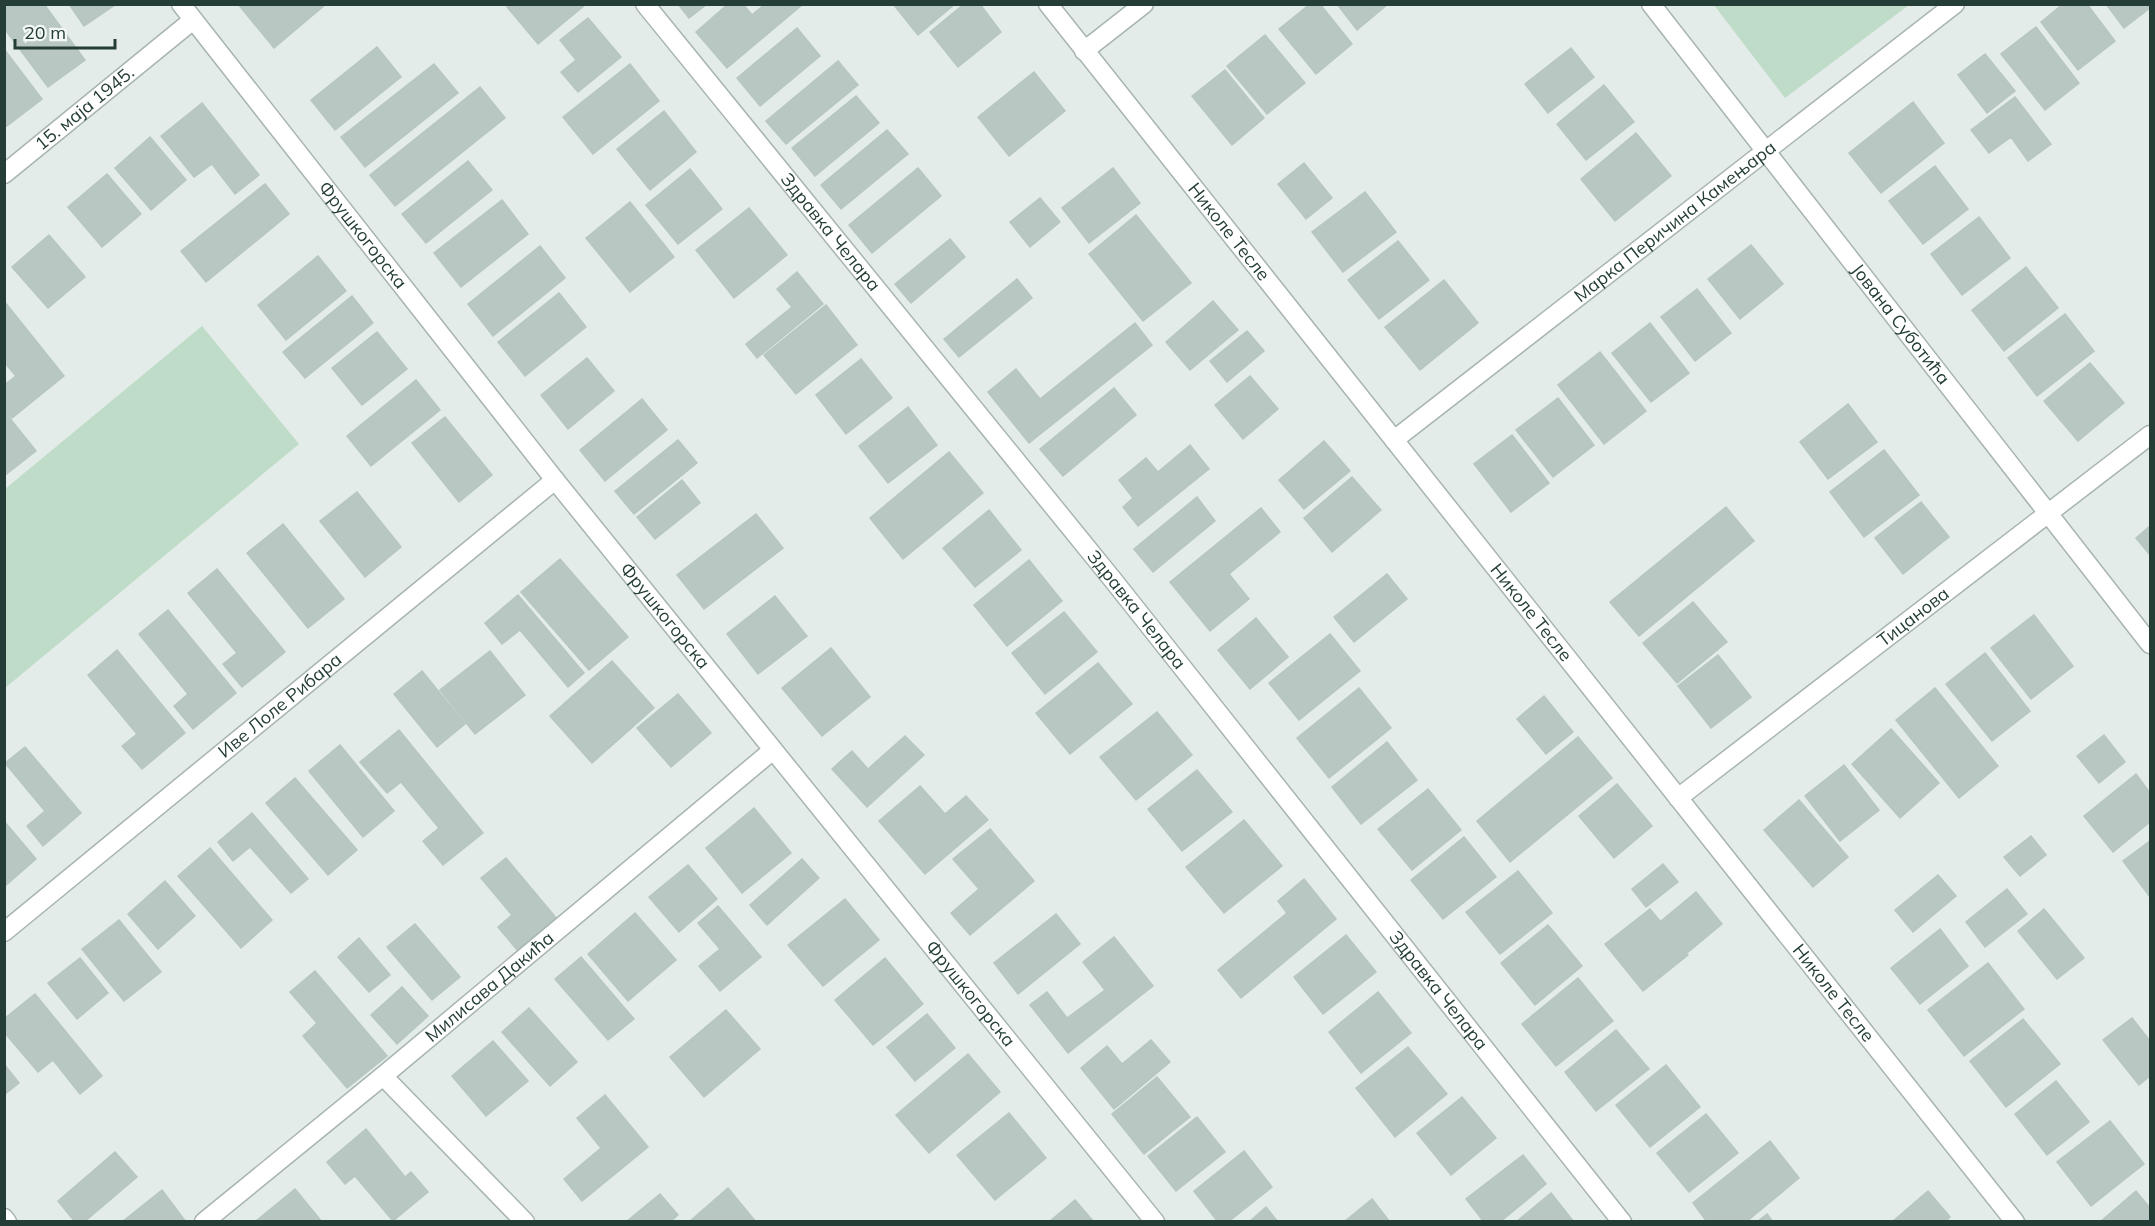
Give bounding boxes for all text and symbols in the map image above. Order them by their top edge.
scale bar [15,12,116,50]
text: 20 m [24,21,66,44]
street label: 15. маја 1945. [30,61,138,155]
street label: Марка Перичина Камењара [1569,135,1780,307]
street label: Здравка Челара [776,168,886,296]
street label: Фрушкогорска [314,177,412,293]
street label: Николе Тесле [1183,178,1275,285]
street label: Јована Суботића [1847,259,1955,389]
street label: Здравка Челара [1082,545,1191,674]
street label: Фрушкогорска [615,558,715,673]
street label: Николе Тесле [1486,559,1578,666]
street label: Тицанова [1873,582,1954,651]
street label: Иве Лоле Рибара [213,648,346,763]
street label: Милисава Дакића [420,926,558,1047]
street label: Здравка Челара [1384,926,1493,1055]
street label: Фрушкогорска [921,935,1021,1051]
street label: Николе Тесле [1788,939,1880,1047]

